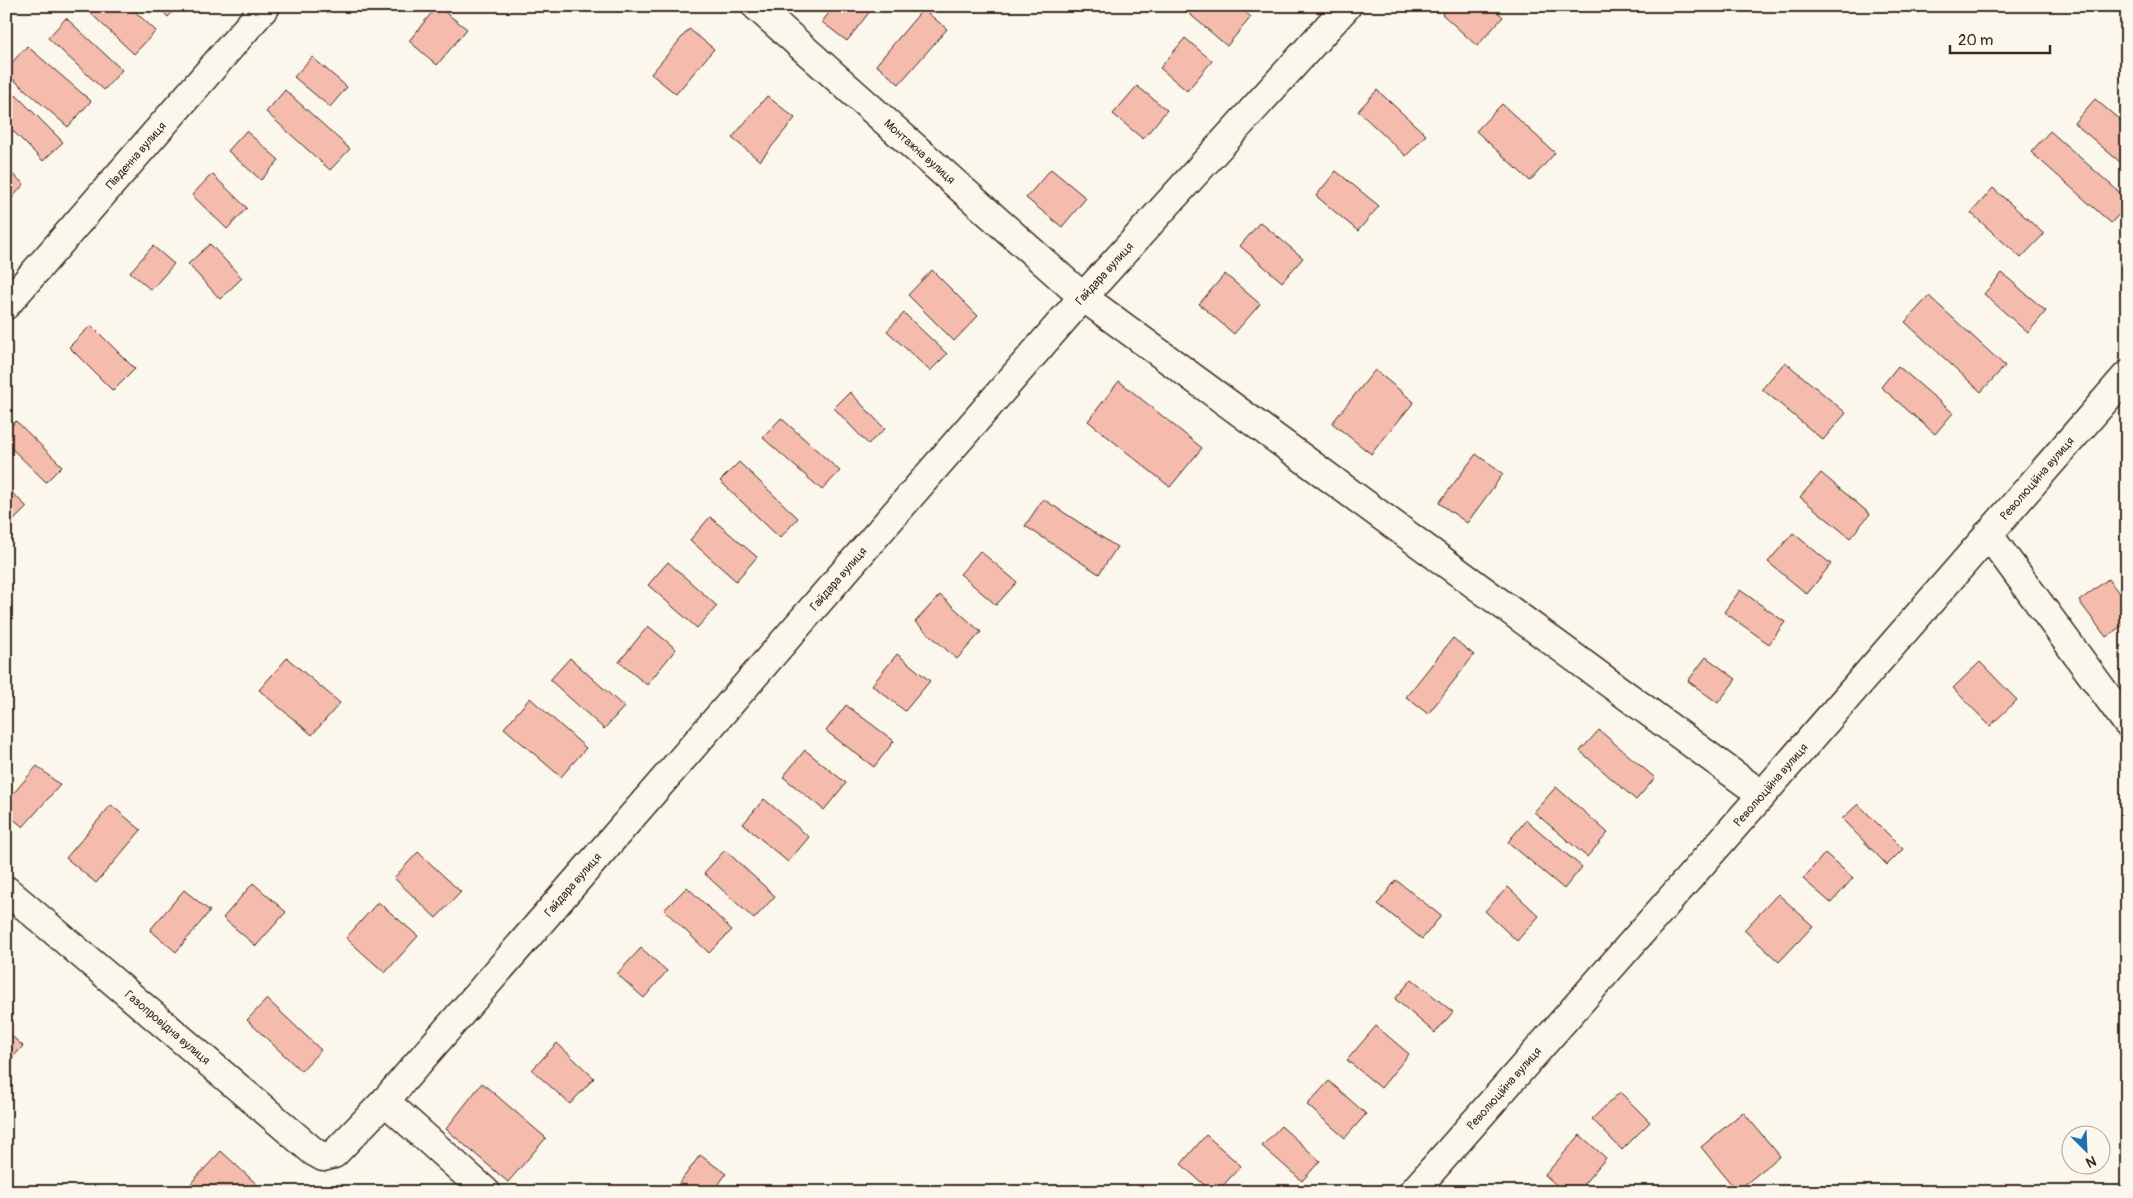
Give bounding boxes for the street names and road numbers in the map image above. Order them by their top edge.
street label: Монтажна вулиця [881,116,959,187]
street label: Південна вулиця [103,119,170,192]
street label: Гайдара вулиця [1072,239,1137,308]
street label: Революційна вулиця [1997,433,2078,523]
street label: Гайдара вулиця [806,544,870,614]
street label: Революційна вулиця [1730,740,1811,829]
street label: Гайдара вулиця [541,849,605,920]
street label: Газопровідна вулиця [122,987,213,1068]
street label: Революційна вулиця [1464,1044,1545,1133]

